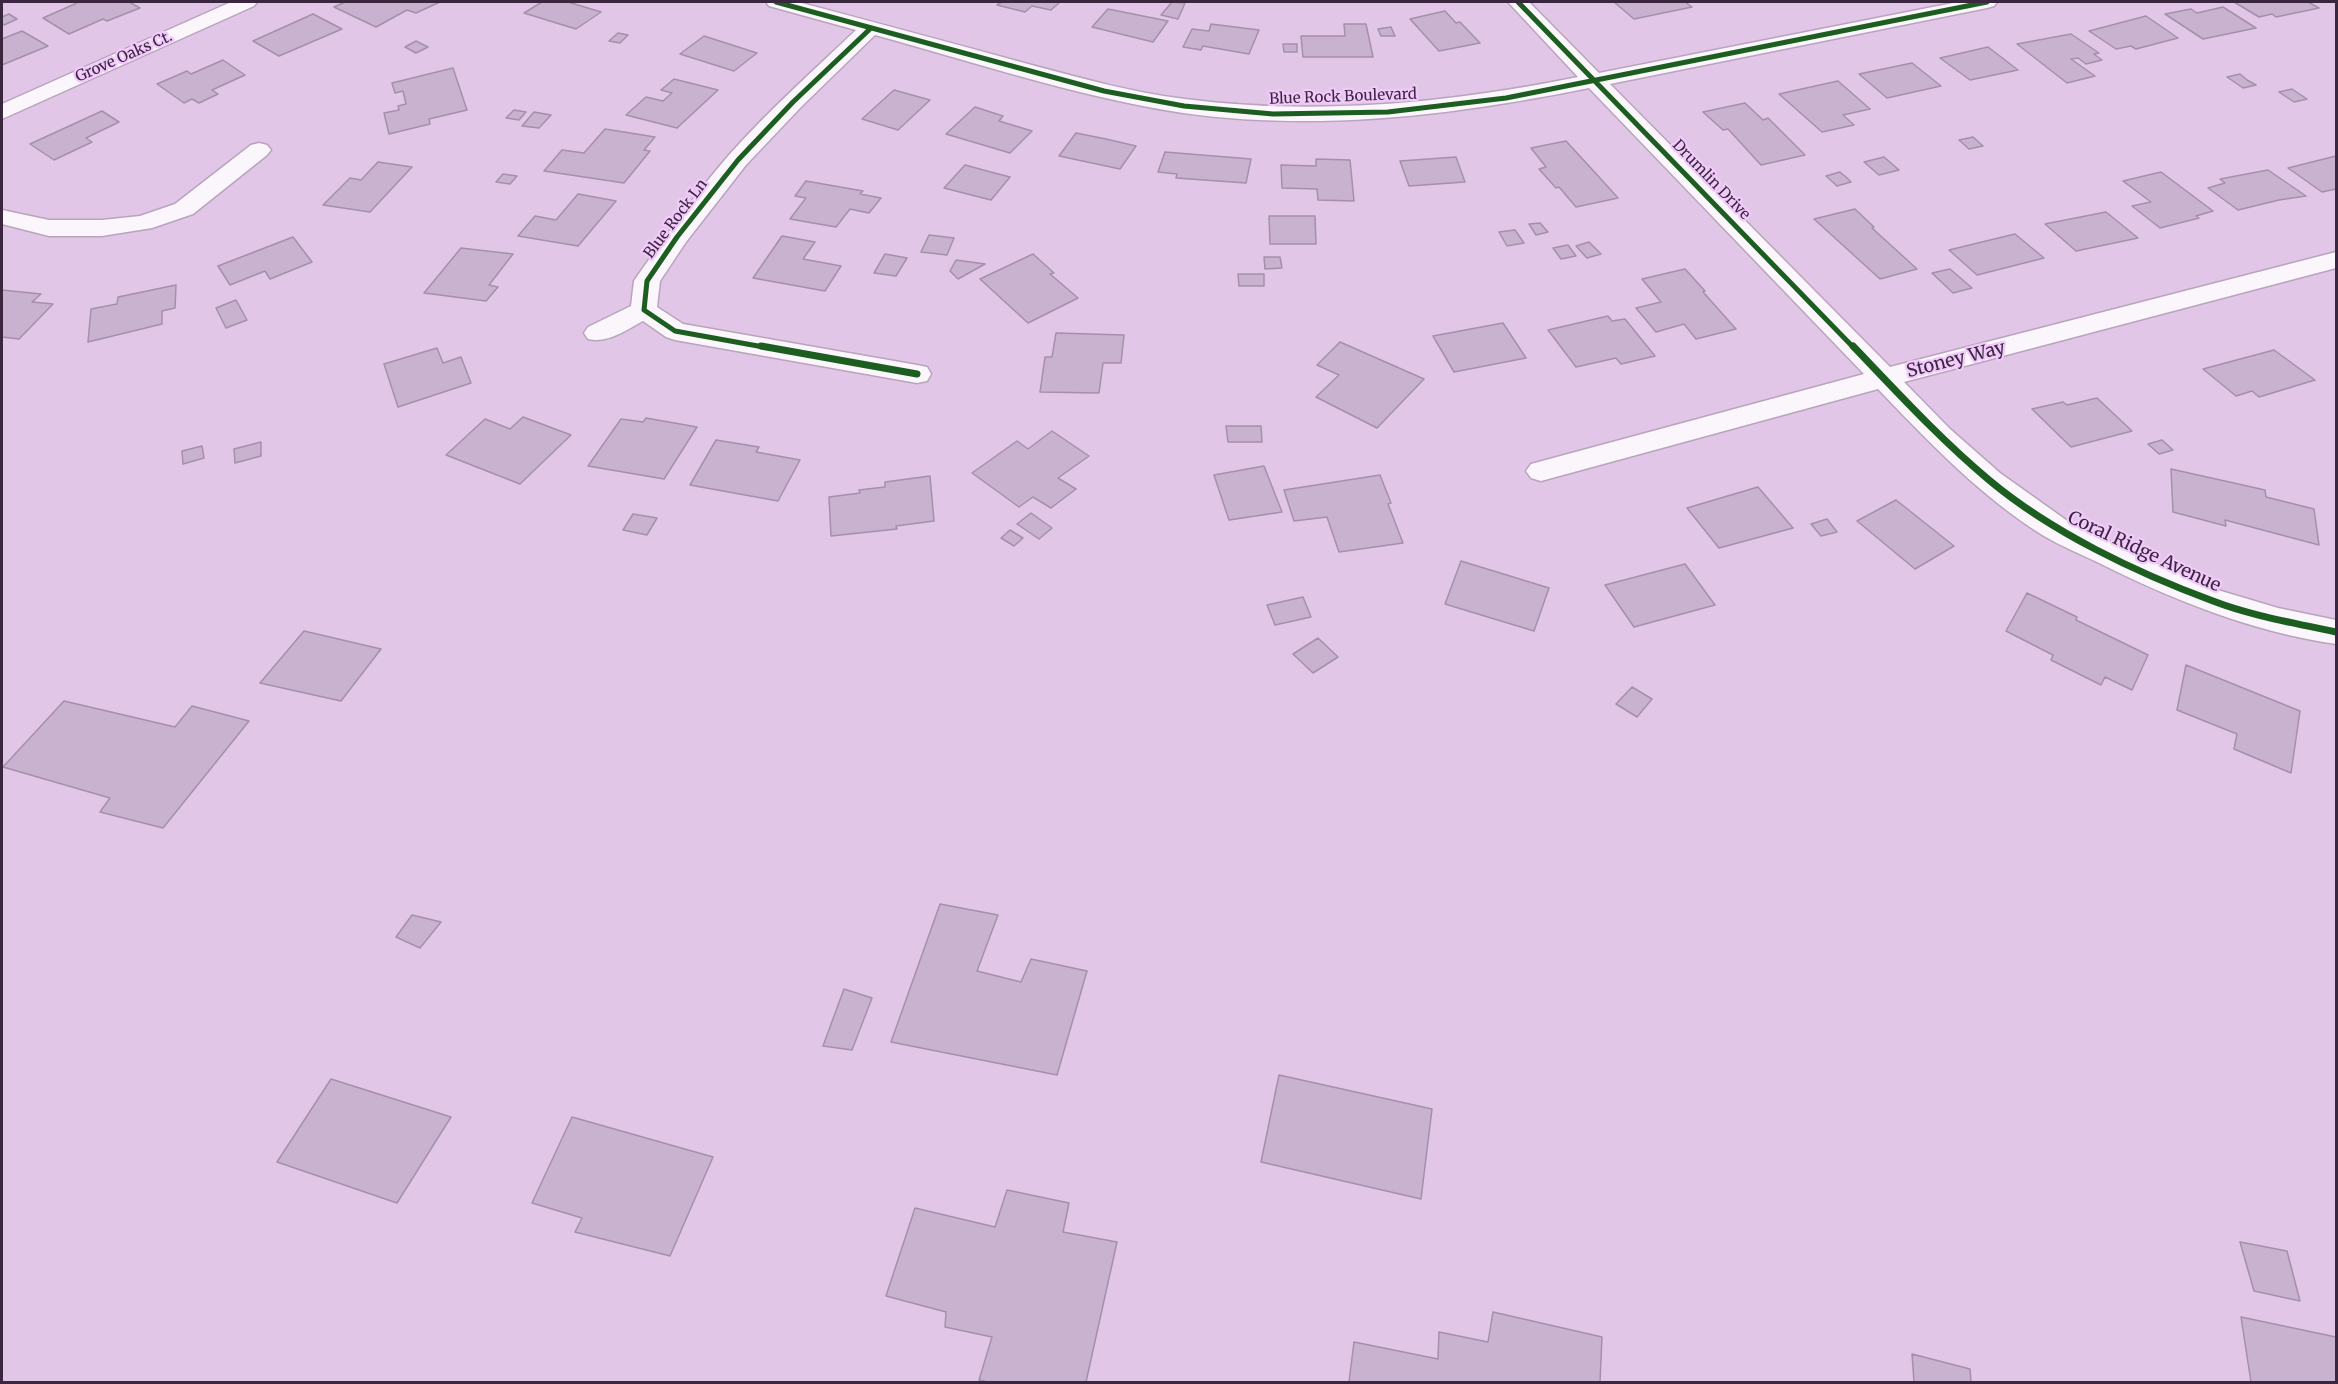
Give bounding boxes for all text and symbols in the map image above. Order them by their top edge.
street label: Grove Oaks Ct. [73,28,175,86]
street label: Blue Rock Boulevard [1269,85,1417,109]
street label: Drumlin Drive [1668,136,1754,224]
street label: Blue Rock Ln [640,176,712,262]
street label: Stoney Way [1904,337,2008,383]
street label: Coral Ridge Avenue [2064,507,2224,597]

